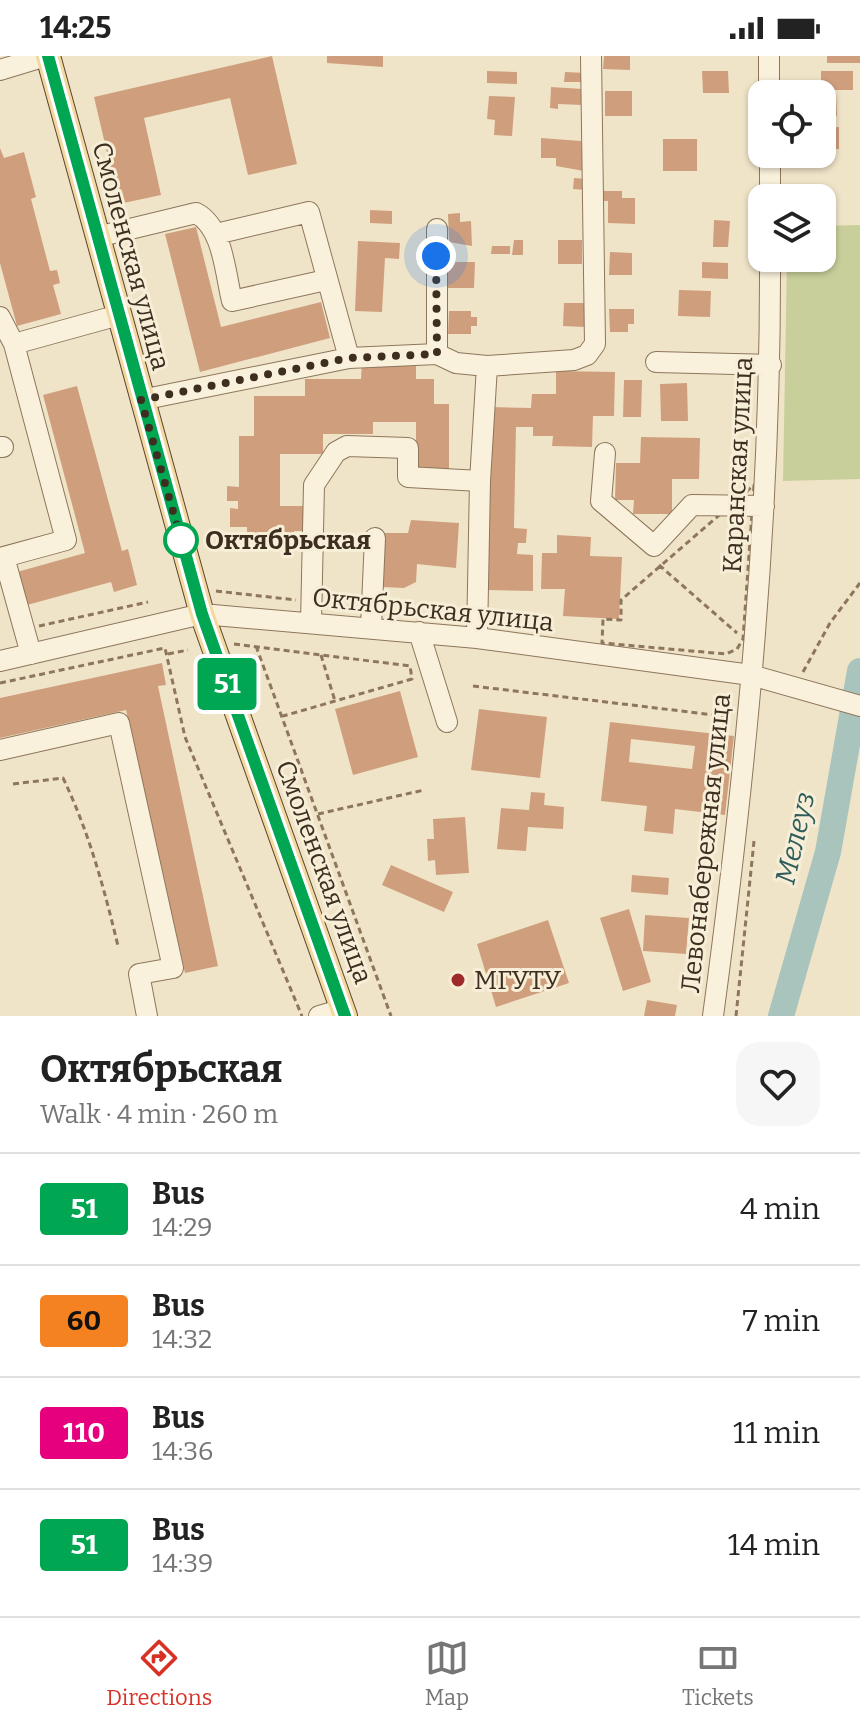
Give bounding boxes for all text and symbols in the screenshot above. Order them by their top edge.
text: 14:25 [40,10,112,46]
map controls [748,80,836,272]
button: locate [748,80,836,168]
street label: Смоленская улица [86,138,176,374]
button: layers [748,184,836,272]
your location [416,236,456,276]
street label: Каранская улица [717,356,759,574]
marker: Октябрьская [164,523,198,557]
place label: Октябрьская [205,525,371,556]
street label: Октябрьская улица [311,582,555,638]
line badge: 51 [191,658,263,710]
text: 51 [213,667,241,700]
street label: Левонабережная улица [675,692,737,994]
street label: Смоленская улица [269,756,379,988]
water label: Мелеуз [768,789,822,887]
place label: МГУТУ [474,965,561,996]
marker: МГУТУ [449,971,467,989]
button: heart [736,1042,820,1126]
text: Октябрьская [40,1046,283,1092]
text: Walk · 4 min · 260 m [40,1099,278,1130]
text: Bus [152,1176,205,1212]
text: 4 min [740,1191,820,1227]
text: 51 [70,1192,98,1225]
text: 14:29 [152,1212,213,1243]
text: Bus [152,1288,205,1324]
text: 7 min [742,1303,820,1339]
text: 60 [67,1304,101,1337]
text: 14:32 [152,1324,212,1355]
text: Bus [152,1400,205,1436]
text: 11 min [733,1415,820,1451]
text: 110 [63,1416,105,1449]
text: 14:36 [152,1436,213,1467]
text: Bus [152,1512,205,1548]
text: 14 min [728,1527,820,1563]
text: 51 [70,1528,98,1561]
text: 14:39 [152,1548,213,1579]
tab: Directions [106,1636,212,1711]
tab: Map [425,1636,469,1711]
tab: Tickets [682,1636,754,1711]

